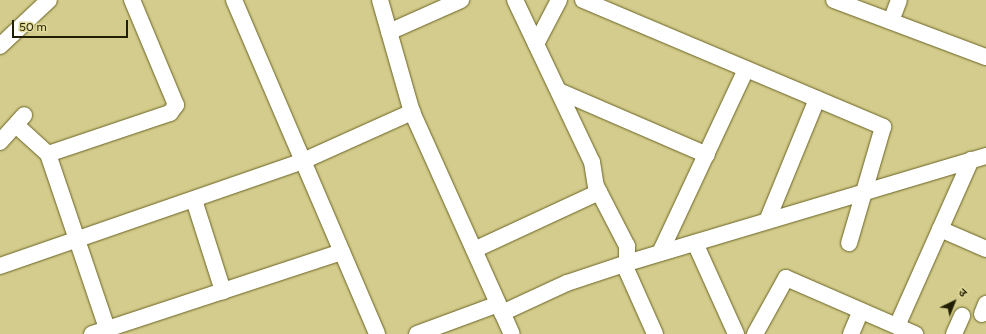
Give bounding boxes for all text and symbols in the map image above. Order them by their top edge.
scale bar [14,12,130,38]
text: 50 m [19,20,47,34]
north arrow [934,282,974,322]
text: उ [956,286,969,300]

